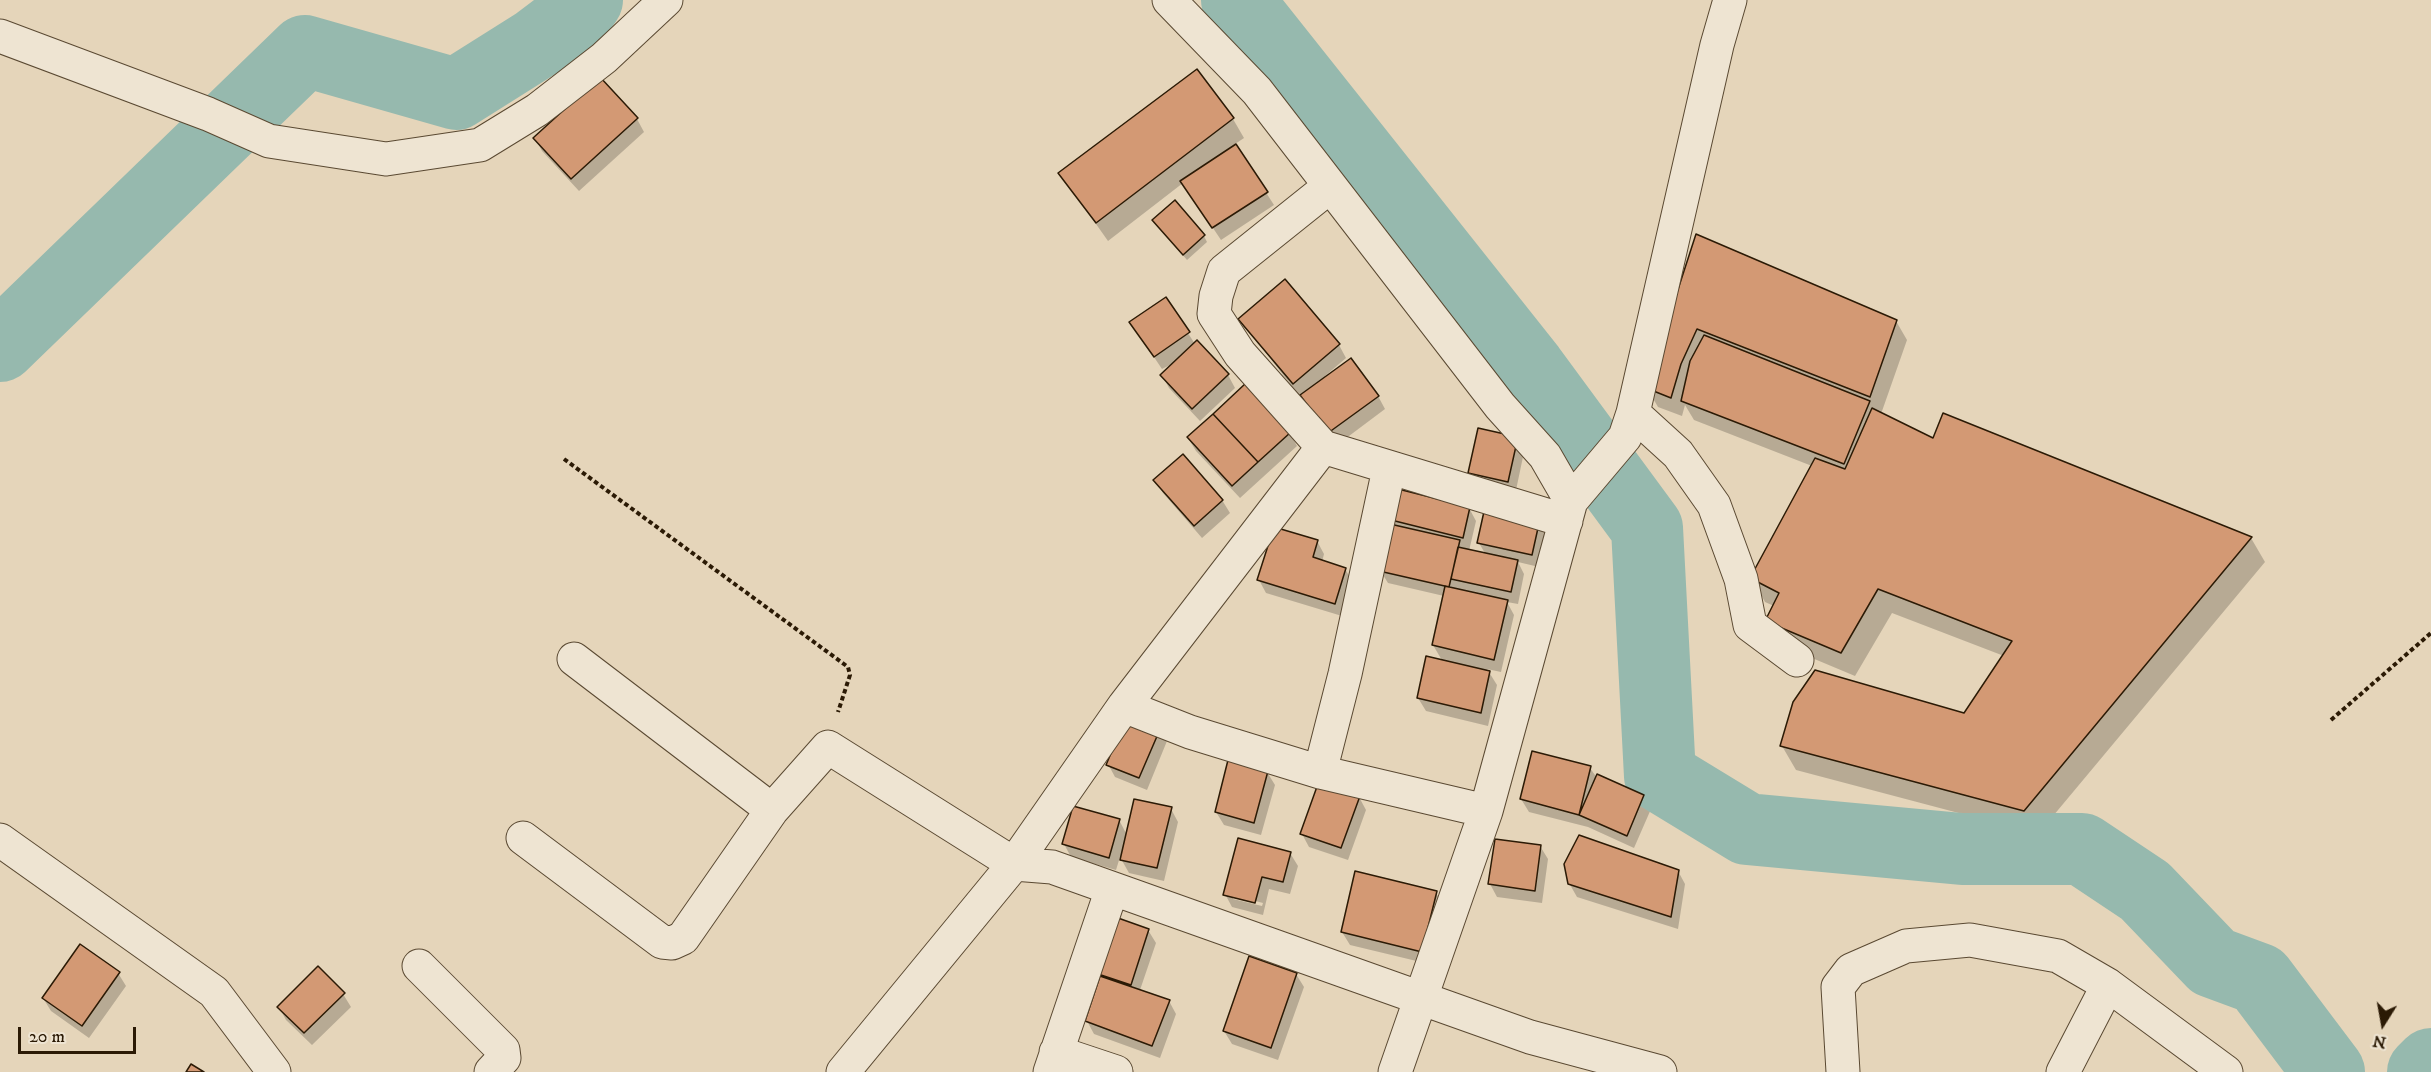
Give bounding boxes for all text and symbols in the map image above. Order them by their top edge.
north arrow [2353,994,2413,1054]
scale bar [21,1015,140,1053]
text: 20 m [29,1026,65,1048]
text: N [2371,1031,2388,1053]

